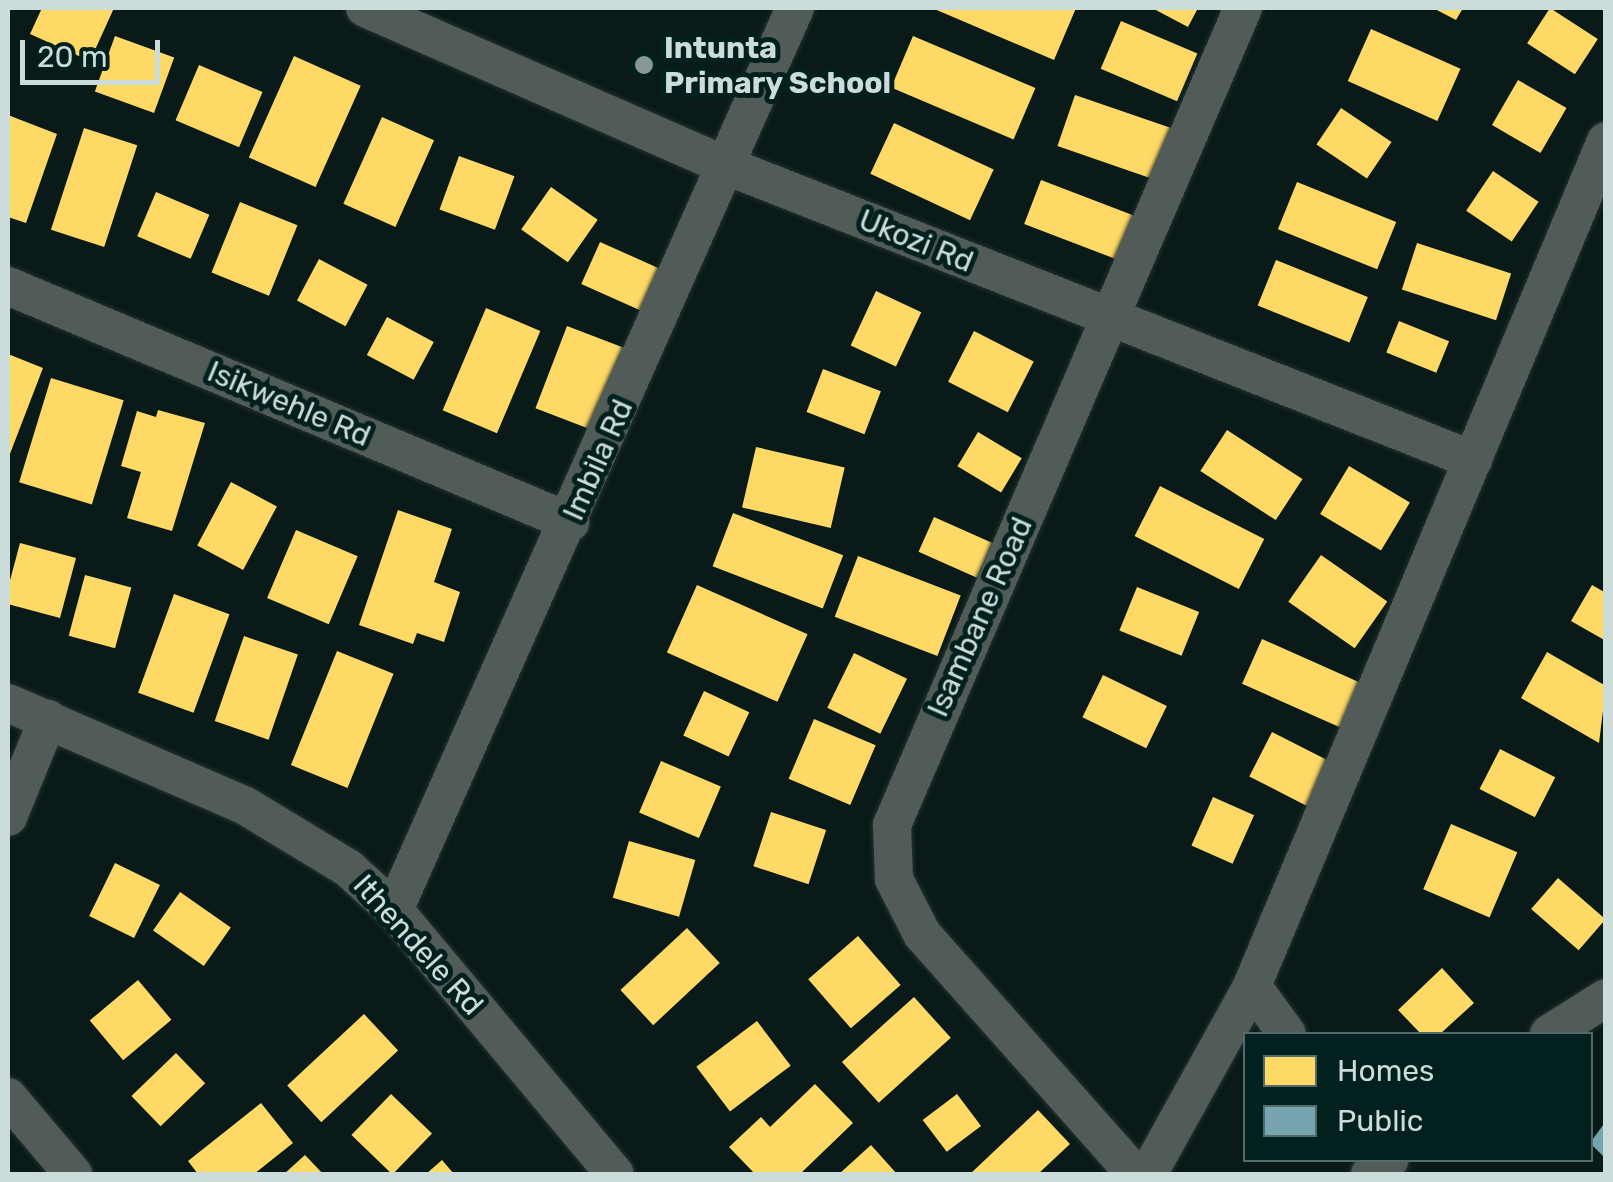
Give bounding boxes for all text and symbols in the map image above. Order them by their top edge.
scale bar [25,20,165,82]
place label: Intunta Primary School [664,30,892,100]
text: 20 m [37,39,108,75]
marker: Intunta Primary School [633,54,655,76]
street label: Ukozi Rd [854,202,978,280]
street label: Isikwehle Rd [202,353,376,455]
street label: Imbila Rd [555,394,641,526]
street label: Isambane Road [920,512,1040,722]
street label: Ithendele Rd [346,867,490,1023]
legend [1243,1032,1593,1162]
text: Homes [1337,1053,1434,1089]
text: Public [1337,1103,1423,1139]

